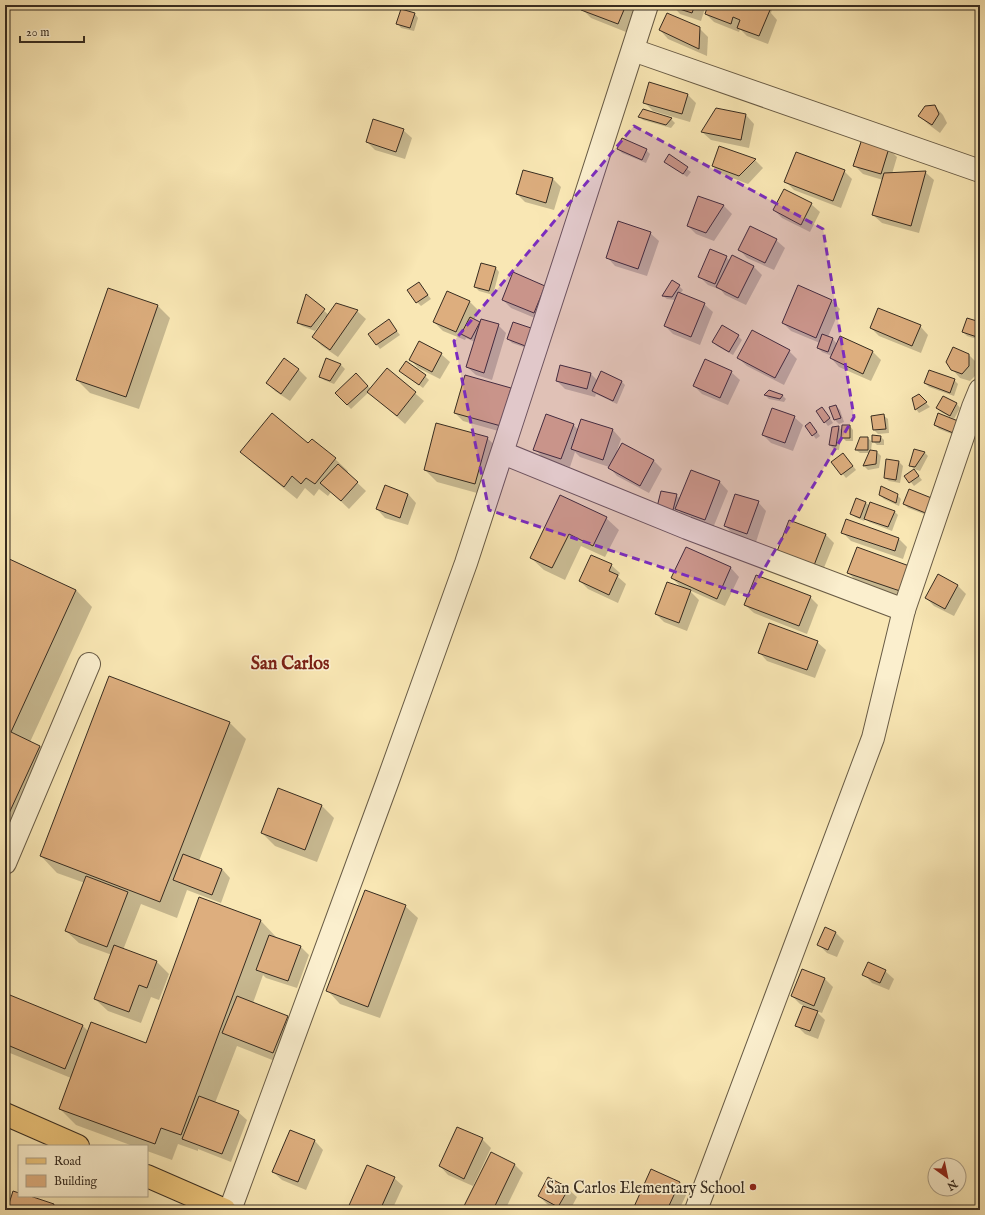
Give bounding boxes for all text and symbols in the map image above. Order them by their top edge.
scale bar [20,18,84,44]
text: 20 m [26,25,49,40]
district label: San Carlos [251,653,330,676]
legend [18,1145,148,1197]
text: Road [54,1154,82,1169]
north arrow [927,1157,967,1197]
text: Building [54,1174,98,1189]
text: N [944,1176,961,1193]
place label: San Carlos Elementary School [546,1179,746,1199]
marker: San Carlos Elementary School [748,1182,758,1192]

